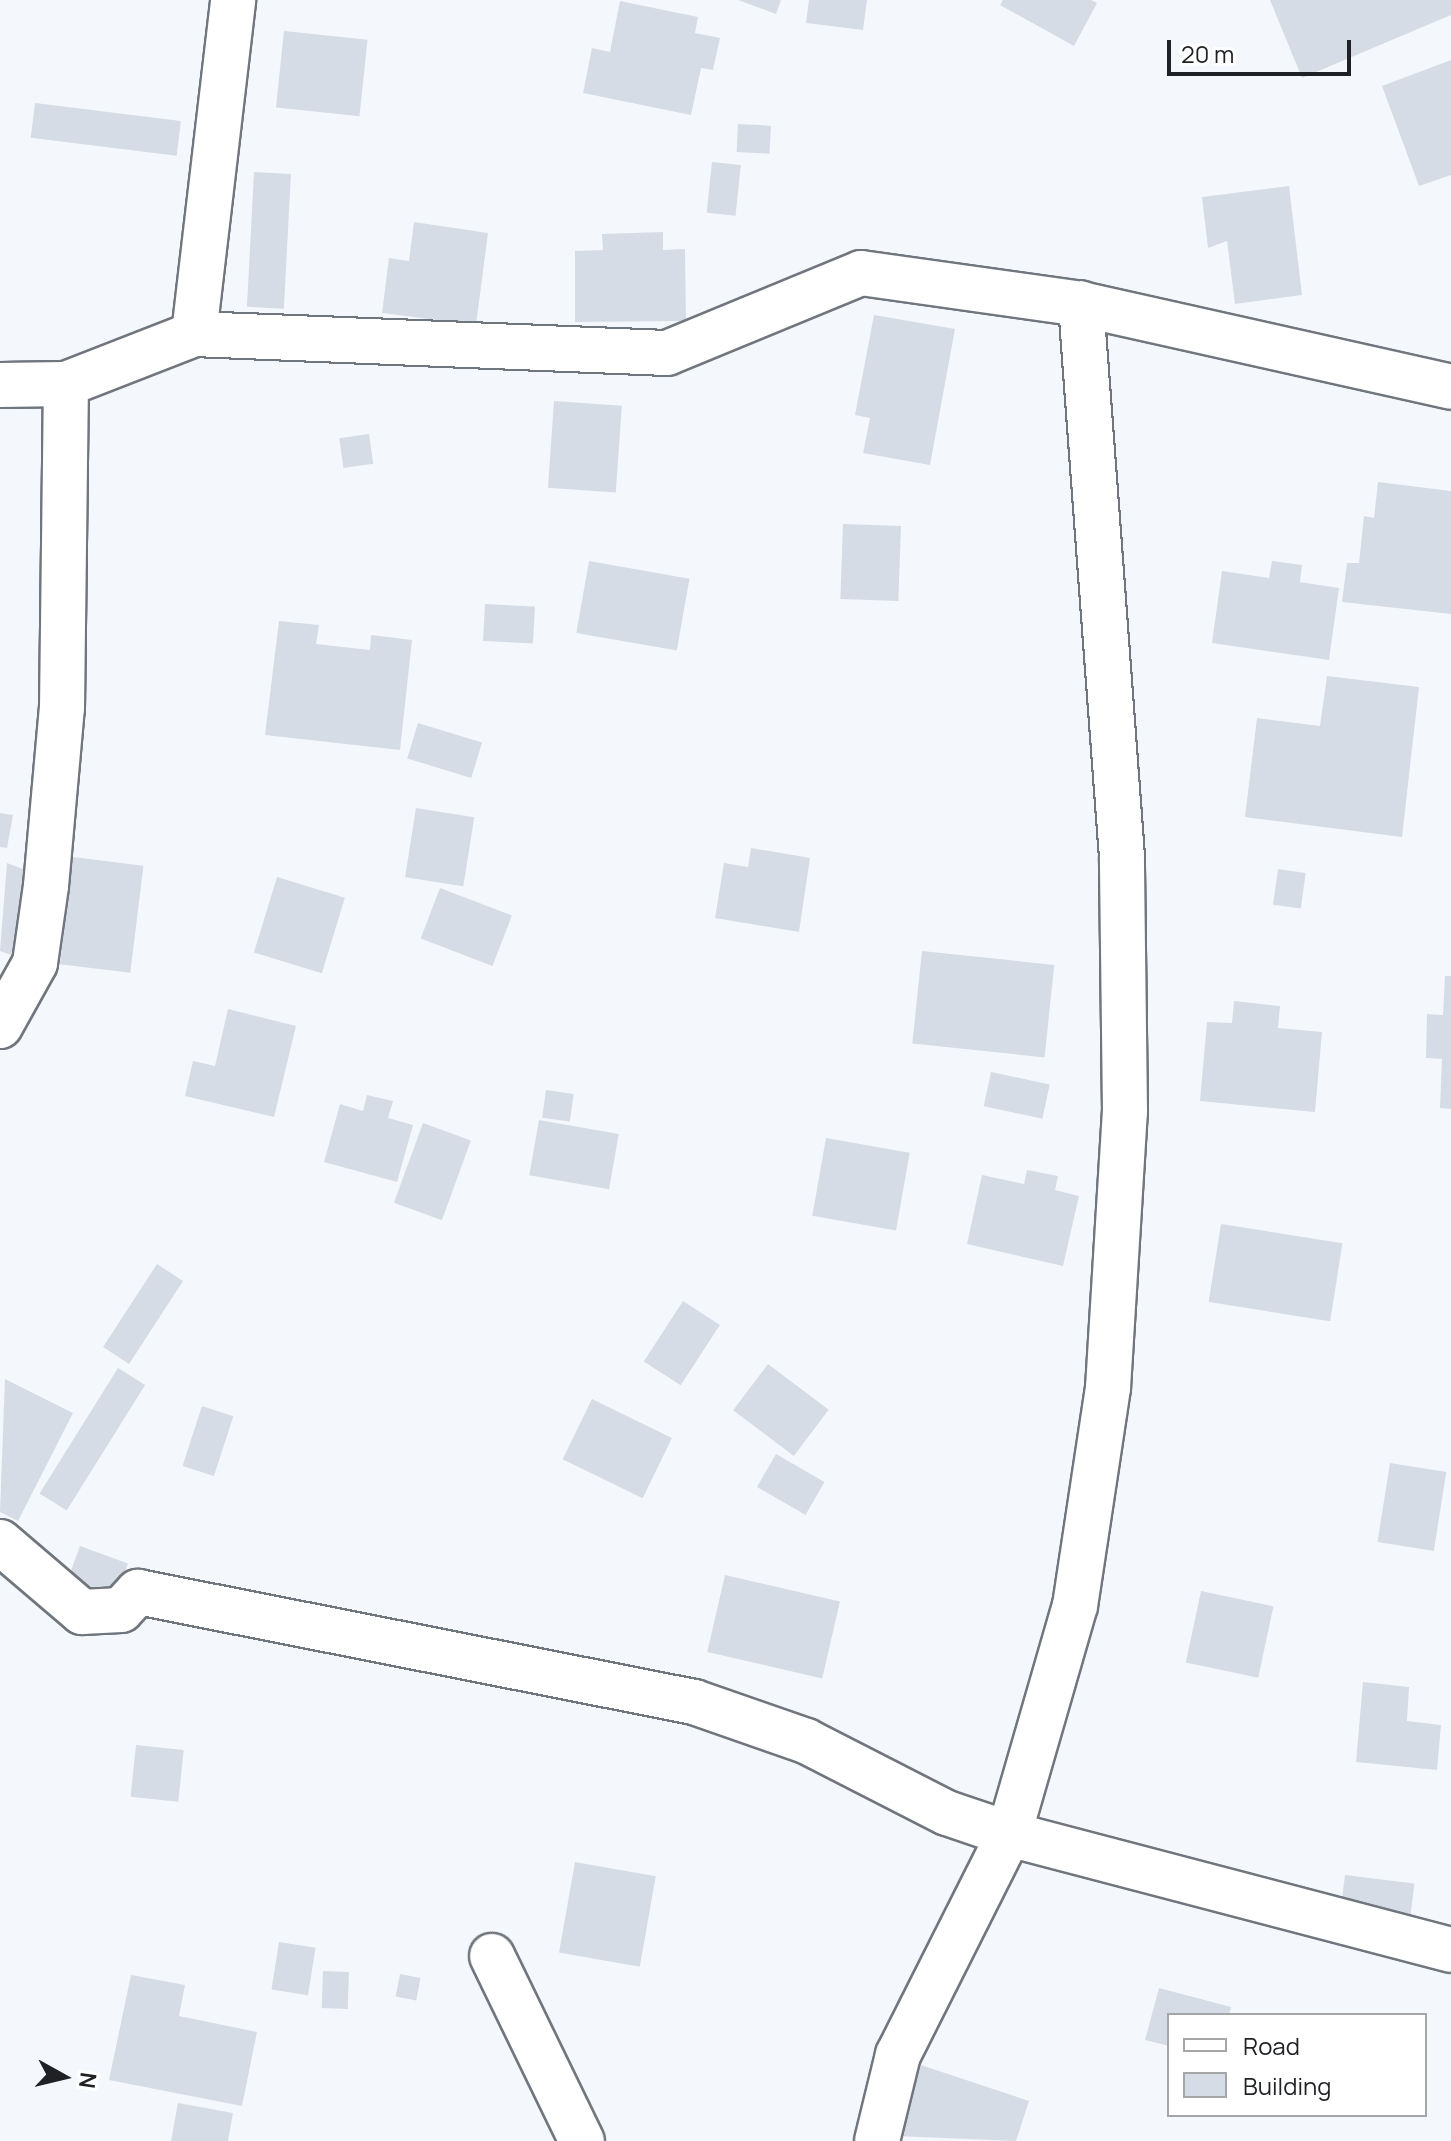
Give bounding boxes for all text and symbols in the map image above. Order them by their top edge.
scale bar [1171,24,1355,74]
text: 20 m [1181,37,1234,70]
legend [1167,2013,1427,2117]
text: Road [1243,2029,1300,2062]
north arrow [24,2037,104,2117]
text: Building [1243,2069,1331,2102]
text: N [72,2070,104,2090]

